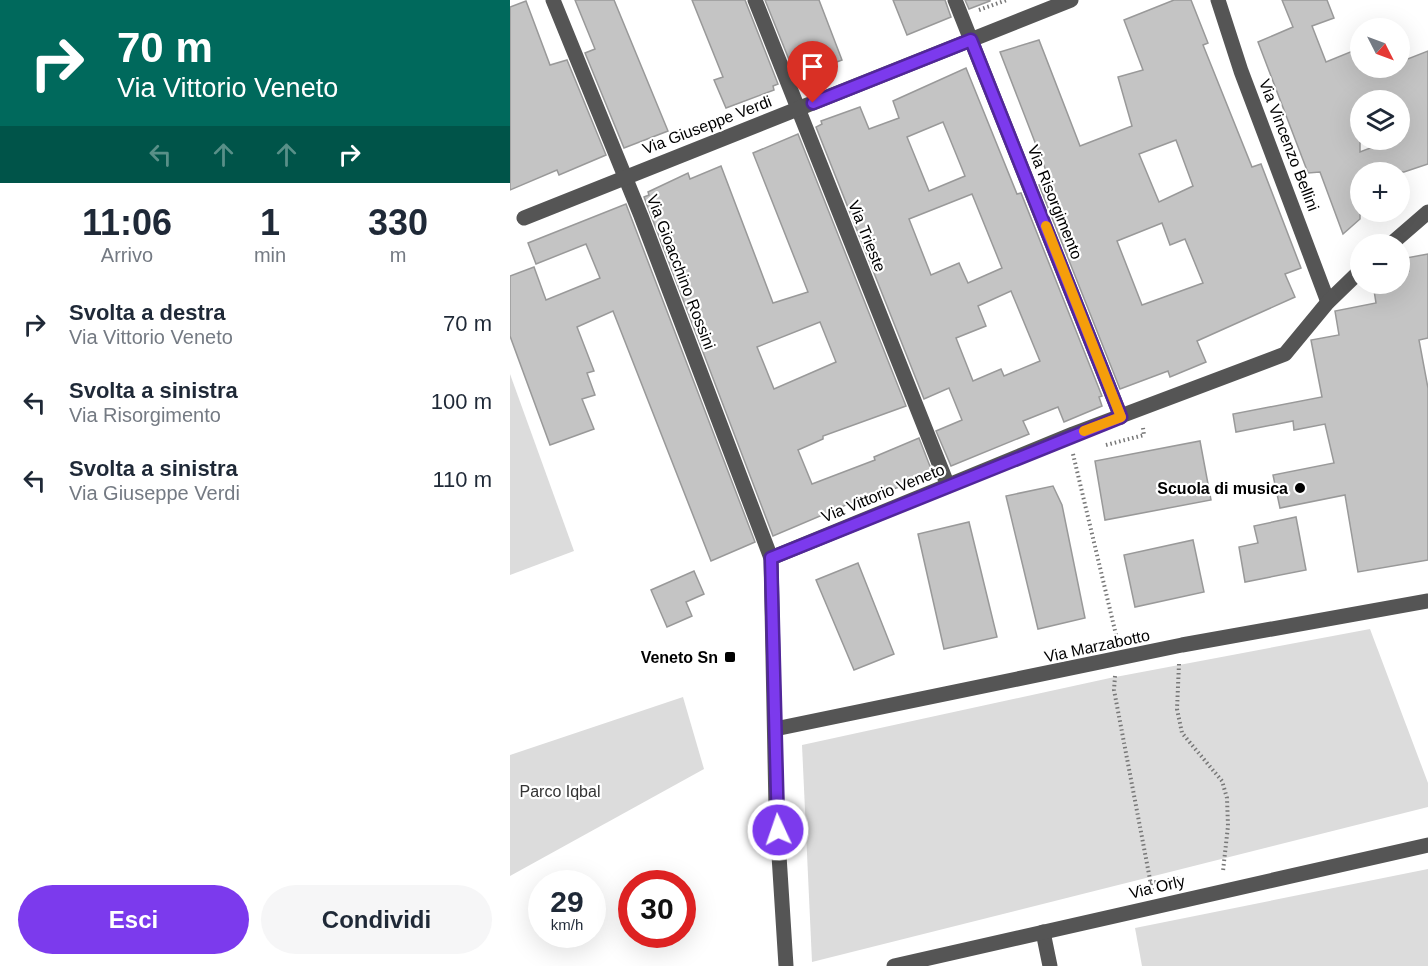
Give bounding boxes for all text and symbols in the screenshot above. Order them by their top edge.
north arrow [1350,18,1410,78]
map controls [1350,18,1410,294]
icon: right [18,24,96,102]
text: 70 m [117,24,213,71]
pin [787,41,838,103]
icon: arrive [796,50,829,83]
text: Via Vittorio Veneto [117,73,338,103]
street label: Via Vincenzo Bellini [1256,77,1322,213]
button: layers [1350,90,1410,150]
street label: Via Giuseppe Verdi [640,93,774,157]
icon: left [144,138,177,171]
icon: ahead [207,138,240,171]
icon: ahead [270,138,303,171]
icon: right [333,138,366,171]
street label: Via Risorgimento [1024,142,1086,262]
button: + [1350,162,1410,222]
street label: Via Gioacchino Rossini [644,192,718,352]
street label: Via Trieste [845,198,889,274]
text: 11:06 [82,202,172,243]
text: 1 [260,202,280,243]
text: 330 [368,202,428,243]
button: − [1350,234,1410,294]
text: Arrivo [101,244,153,266]
text: min [254,244,286,266]
text: m [390,244,406,266]
text: Svolta a destra [69,300,226,325]
icon: right [18,308,51,341]
text: 70 m [443,311,492,336]
text: Via Vittorio Veneto [69,326,233,348]
text: Svolta a sinistra [69,378,238,403]
icon: left [18,386,51,419]
text: 100 m [431,389,492,414]
text: Via Risorgimento [69,404,221,426]
text: Svolta a sinistra [69,456,238,481]
street label: Via Vittorio Veneto [819,461,947,525]
icon: left [18,464,51,497]
text: 110 m [432,467,492,492]
place label: Scuola di musica [1157,480,1288,497]
marker: Scuola di musica [1293,481,1307,495]
text: Via Giuseppe Verdi [69,482,240,504]
street label: Via Marzabotto [1043,627,1151,665]
place label: Veneto Sn [641,649,718,666]
marker: Veneto Sn [723,650,737,664]
park label: Parco Iqbal [520,783,600,800]
position arrow [746,798,810,862]
speed limit sign: 30 [618,870,696,948]
street label: Via Orly [1128,872,1186,902]
button: Esci [18,885,249,954]
button: Condividi [261,885,492,954]
text: 29 [550,885,584,918]
text: km/h [551,916,583,933]

